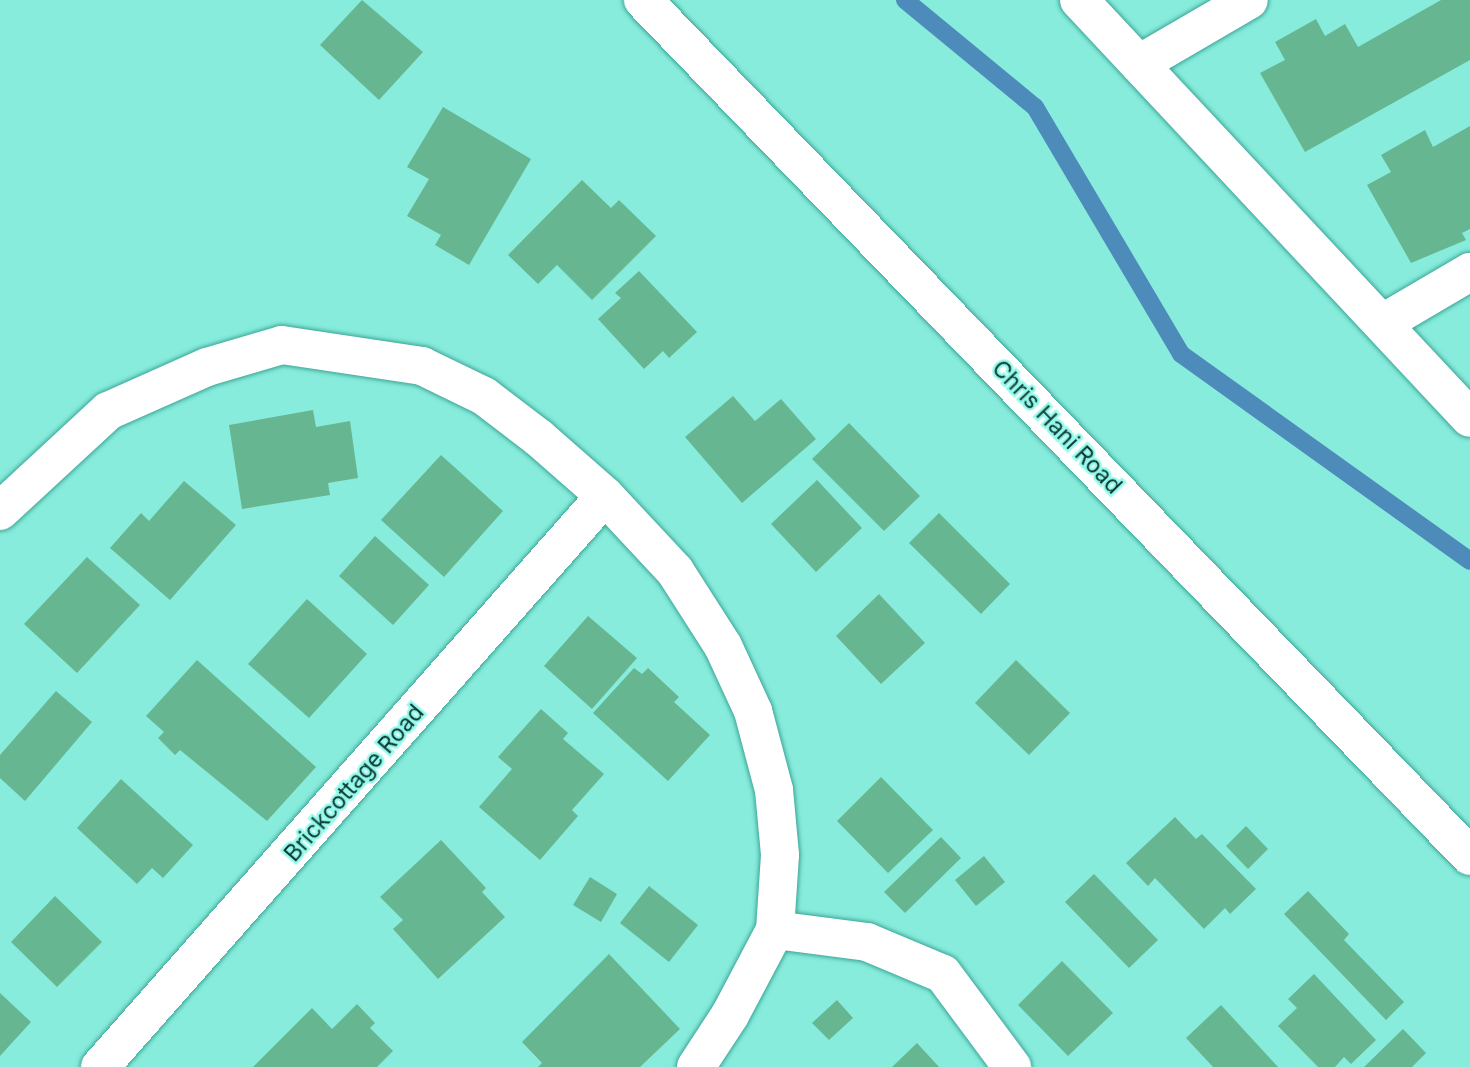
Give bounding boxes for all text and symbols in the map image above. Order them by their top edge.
street label: Chris Hani Road [986,355,1128,499]
street label: Brickcottage Road [278,699,430,867]

